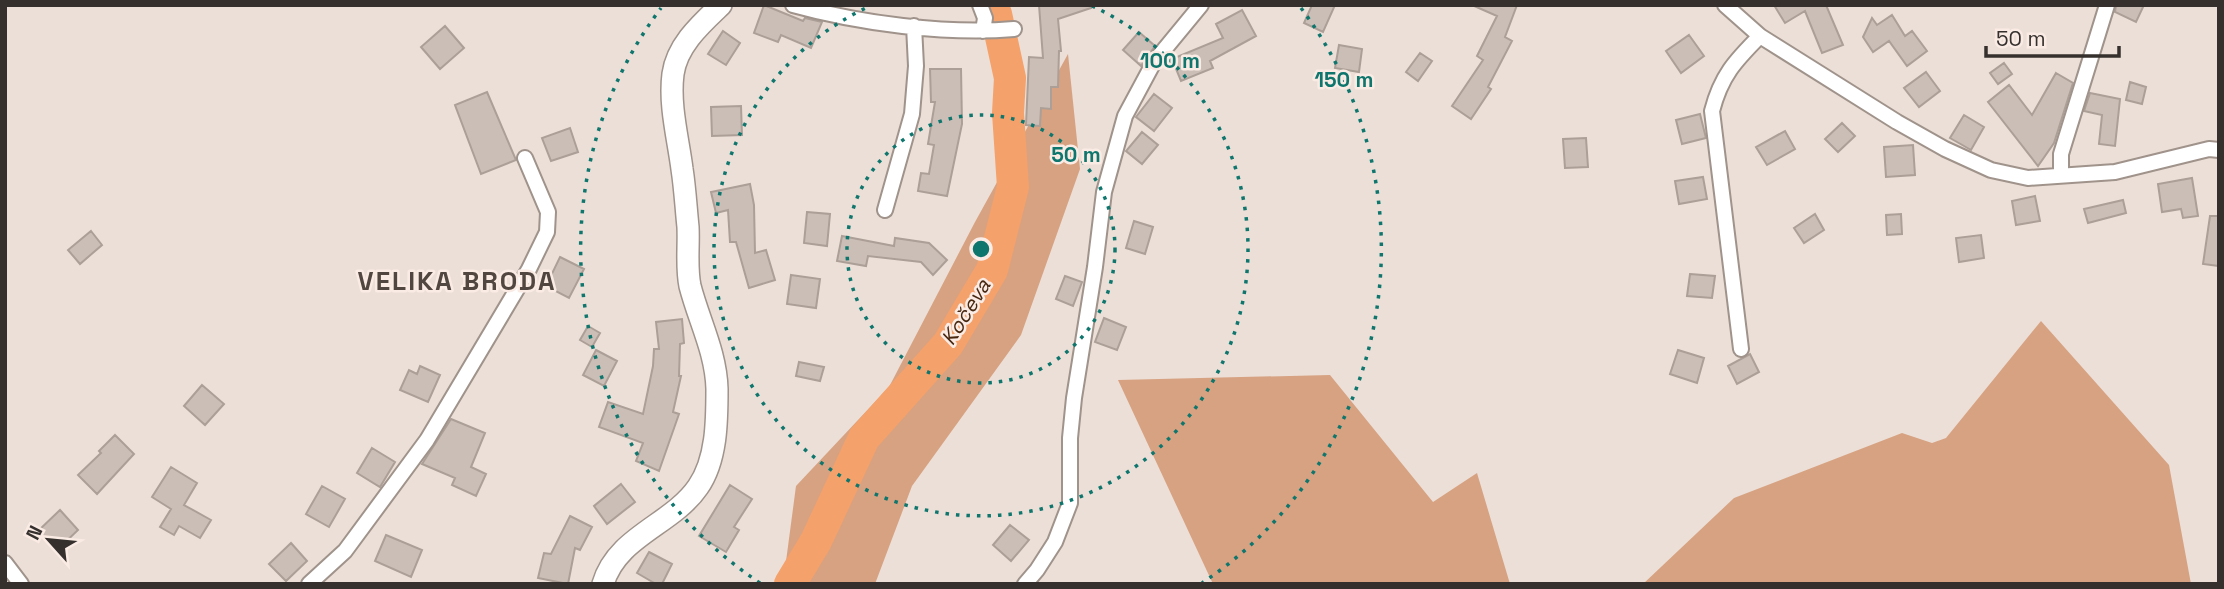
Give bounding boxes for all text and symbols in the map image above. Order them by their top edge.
scale bar [1986,14,2119,58]
text: 50 m [1996,25,2046,52]
text: 100 m [1140,47,1200,74]
text: 150 m [1315,66,1373,93]
text: 50 m [1051,141,1101,168]
centre of rings [969,237,993,261]
district label: VELIKA BRODA [358,264,556,298]
water label: Kočeva [935,273,997,350]
north arrow [14,505,84,575]
text: N [20,521,48,544]

